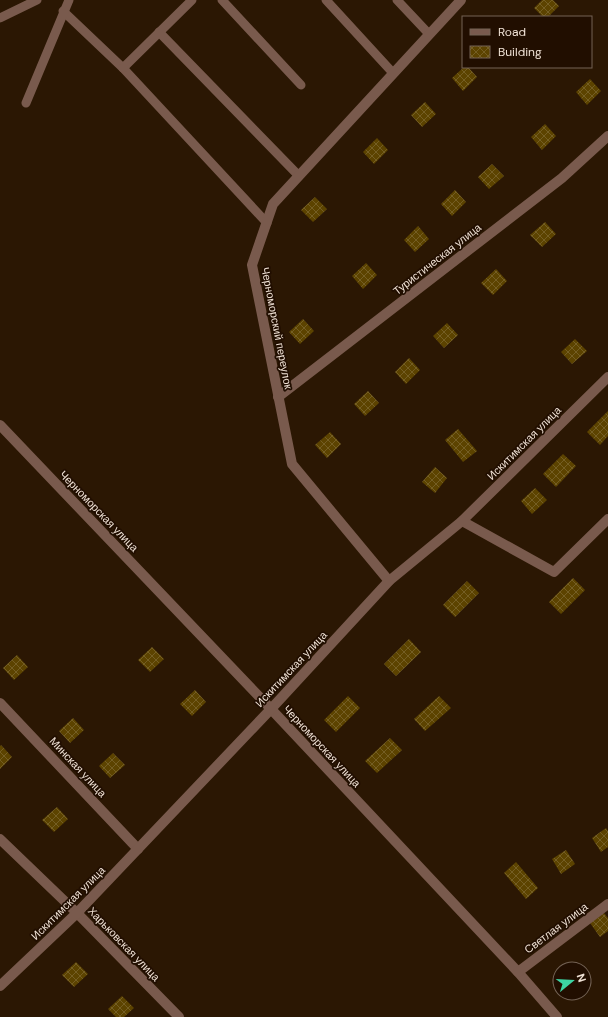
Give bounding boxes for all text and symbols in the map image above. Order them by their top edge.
legend [462,16,592,68]
text: Road [498,24,526,40]
text: Building [498,44,542,60]
street label: Туристическая улица [390,220,485,298]
street label: Черноморский переулок [258,266,296,390]
street label: Искитимская улица [484,402,565,483]
street label: Черноморская улица [57,468,142,555]
street label: Искитимская улица [252,627,330,710]
street label: Черноморская улица [280,702,364,791]
street label: Минская улица [47,734,110,801]
street label: Искитимская улица [28,862,109,943]
street label: Светлая улица [521,899,591,956]
street label: Харьковская улица [85,904,164,985]
north arrow [552,961,592,1001]
text: N [574,972,589,984]

